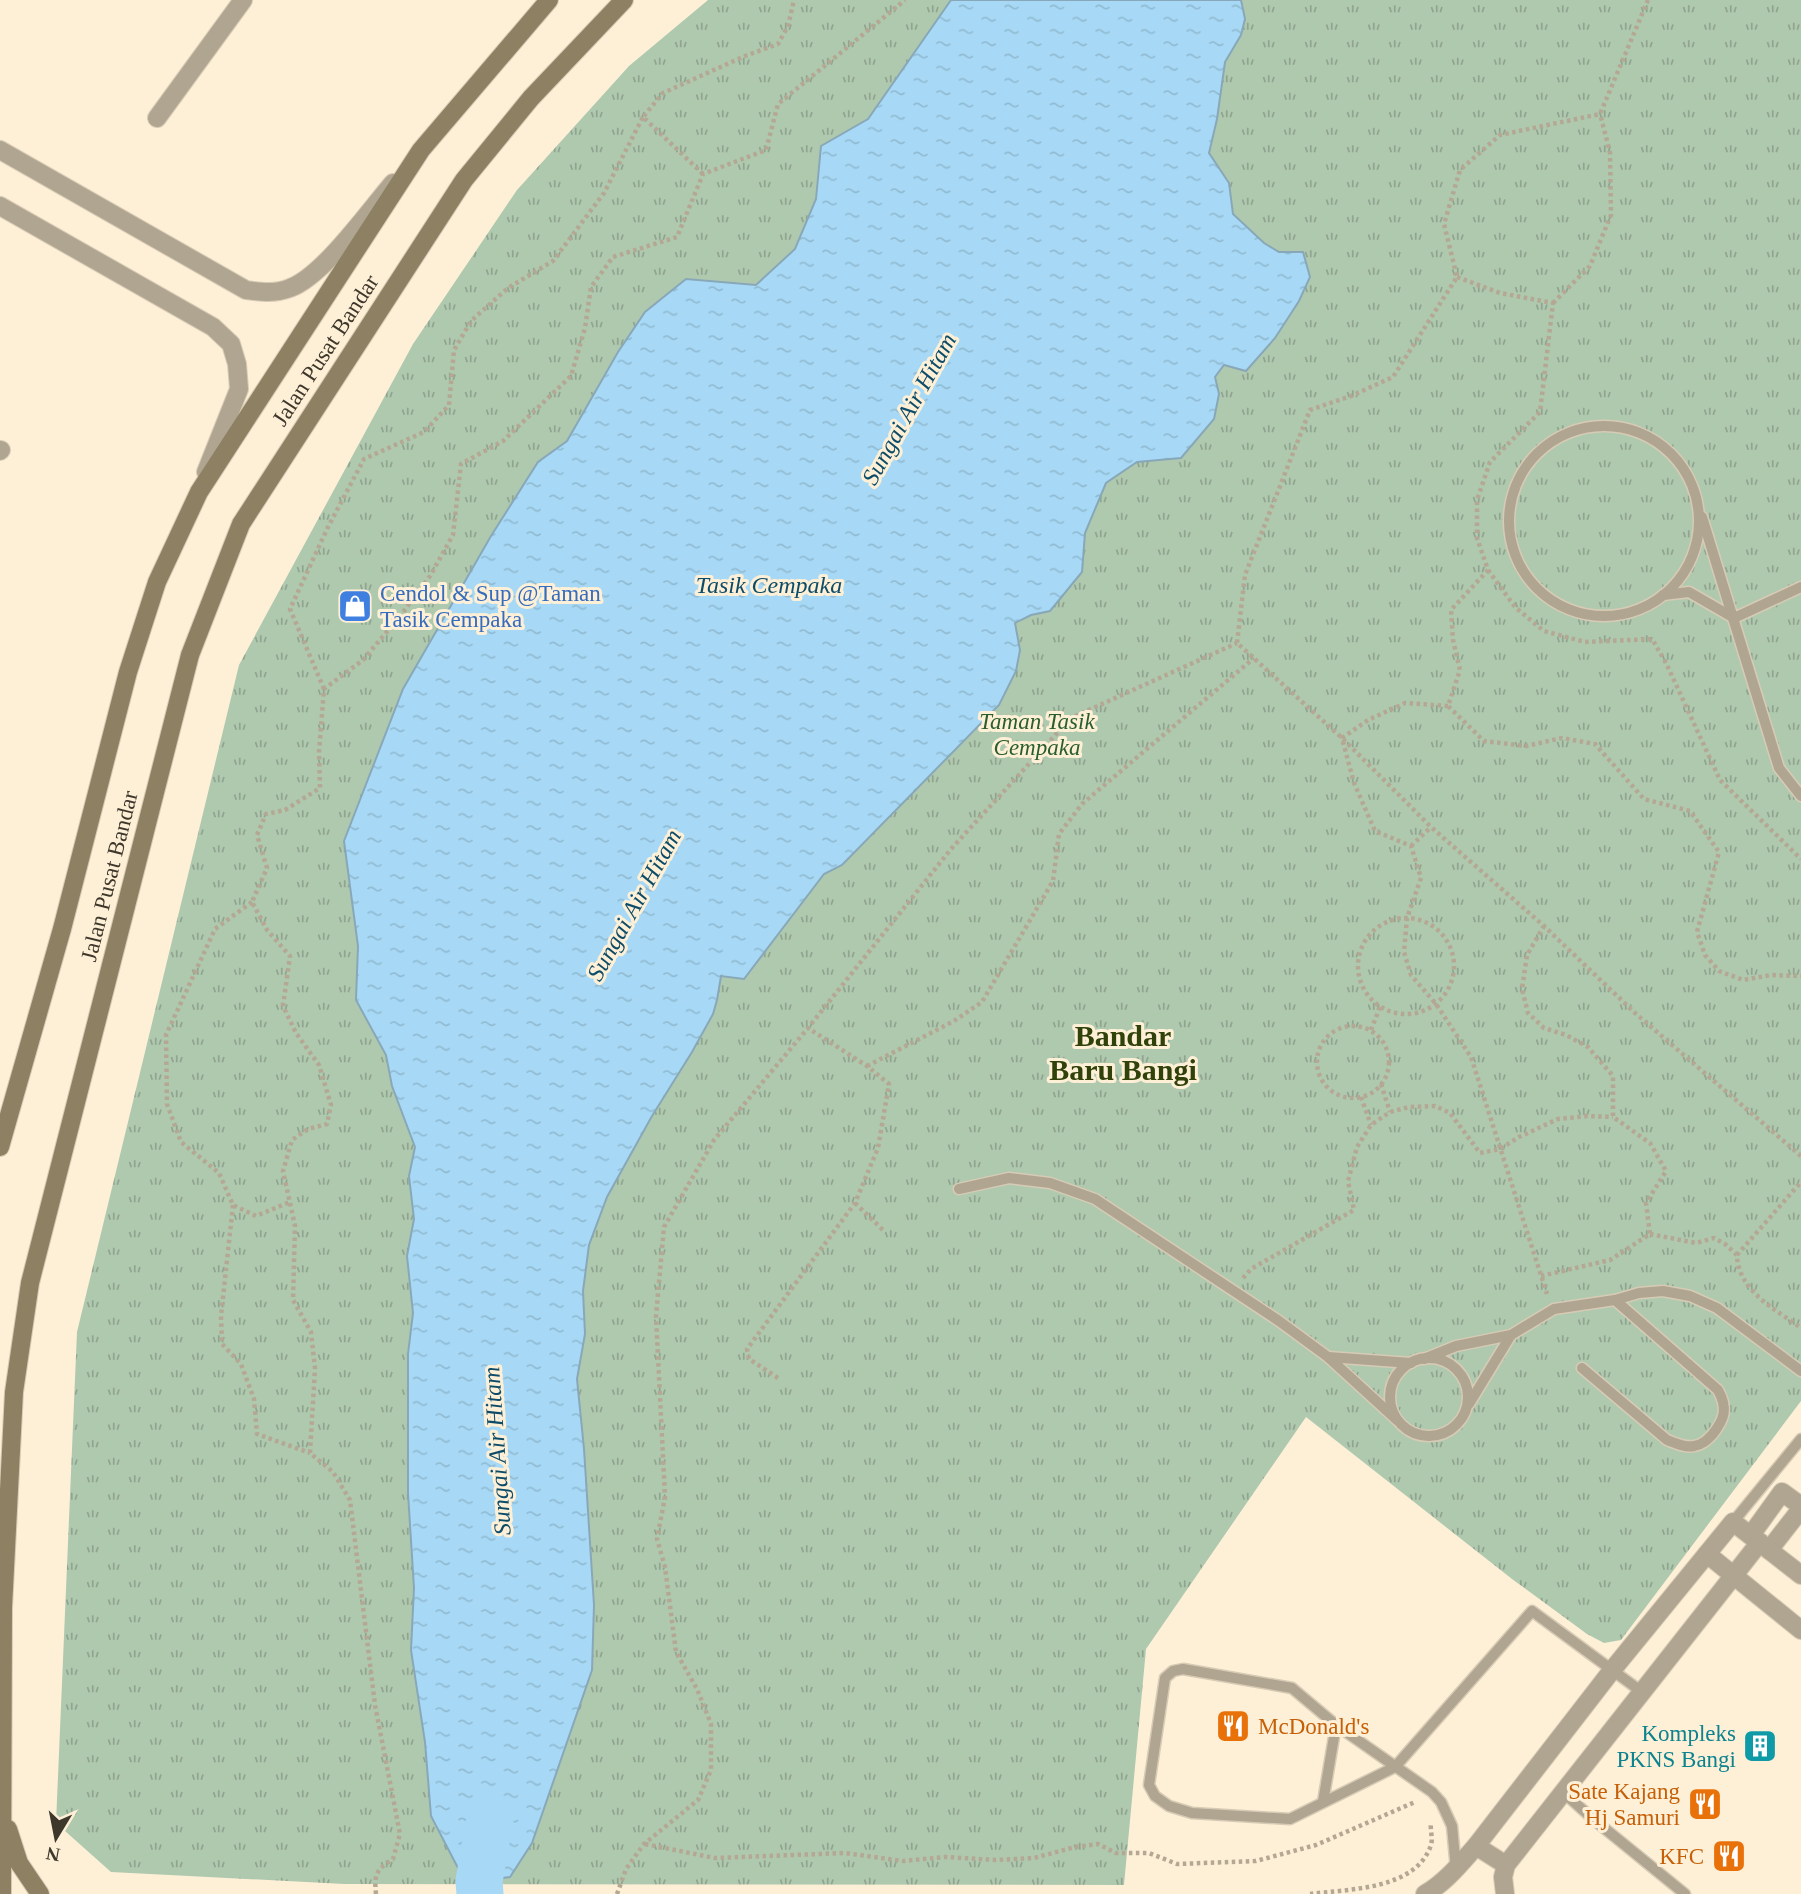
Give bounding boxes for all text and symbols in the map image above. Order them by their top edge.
street label: Jalan Pusat Bandar [267,270,384,430]
water label: Sungai Air Hitam [857,329,961,489]
water label: Tasik Cempaka [696,572,842,598]
place label: Cendol & Sup @Taman Tasik Cempaka [380,581,601,632]
shop icon: Cendol & Sup @Taman Tasik Cempaka [336,587,374,625]
park label: Taman Tasik Cempaka [979,709,1095,760]
street label: Jalan Pusat Bandar [76,788,143,964]
water label: Sungai Air Hitam [582,825,686,985]
district label: Bandar Baru Bangi [1049,1019,1197,1086]
water label: Sungai Air Hitam [478,1366,516,1536]
restaurant icon: McDonald's [1214,1707,1252,1745]
place label: McDonald's [1258,1714,1370,1739]
place label: Kompleks PKNS Bangi [1617,1721,1736,1772]
building icon: Kompleks PKNS Bangi [1741,1727,1779,1765]
place label: Sate Kajang Hj Samuri [1568,1779,1681,1830]
restaurant icon: Sate Kajang Hj Samuri [1686,1785,1724,1823]
north arrow [21,1803,91,1873]
restaurant icon: KFC [1710,1837,1748,1875]
text: N [44,1843,62,1866]
place label: KFC [1659,1844,1704,1869]

